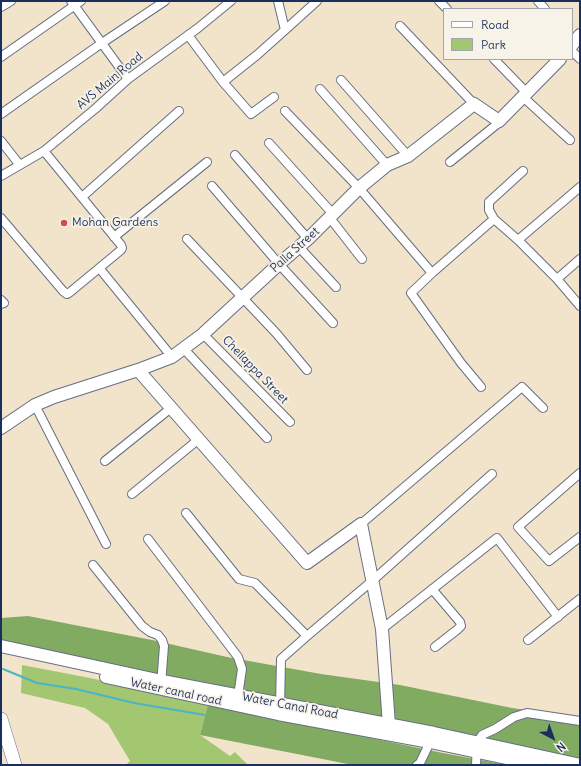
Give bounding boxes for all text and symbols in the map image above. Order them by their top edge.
legend [443,8,573,60]
text: Road [481,17,509,32]
text: Park [481,37,506,52]
street label: AVS Main Road [74,49,146,113]
place label: Mohan Gardens [72,216,158,230]
marker: Mohan Gardens [59,218,69,228]
street label: Palla Street [268,224,322,276]
street label: Chellappa Street [219,333,291,407]
street label: Water canal road [129,675,223,709]
street label: Water Canal Road [241,690,339,722]
north arrow [533,718,573,758]
text: N [553,739,568,755]

